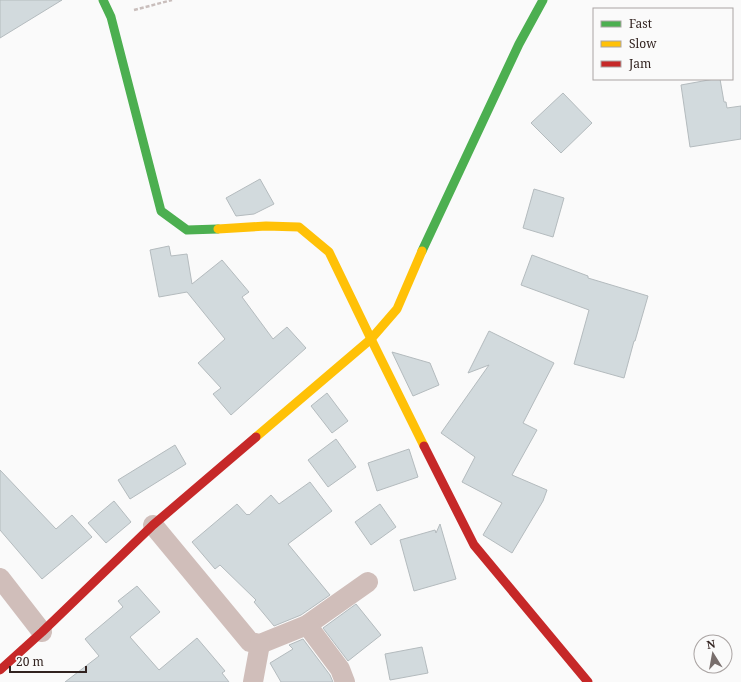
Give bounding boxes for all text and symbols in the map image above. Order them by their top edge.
legend [593,8,733,80]
text: Fast [629,15,652,32]
text: Slow [629,35,657,52]
text: Jam [628,55,651,72]
north arrow [693,634,733,674]
text: N [705,635,717,652]
scale bar [10,648,86,674]
text: 20 m [16,653,44,670]

